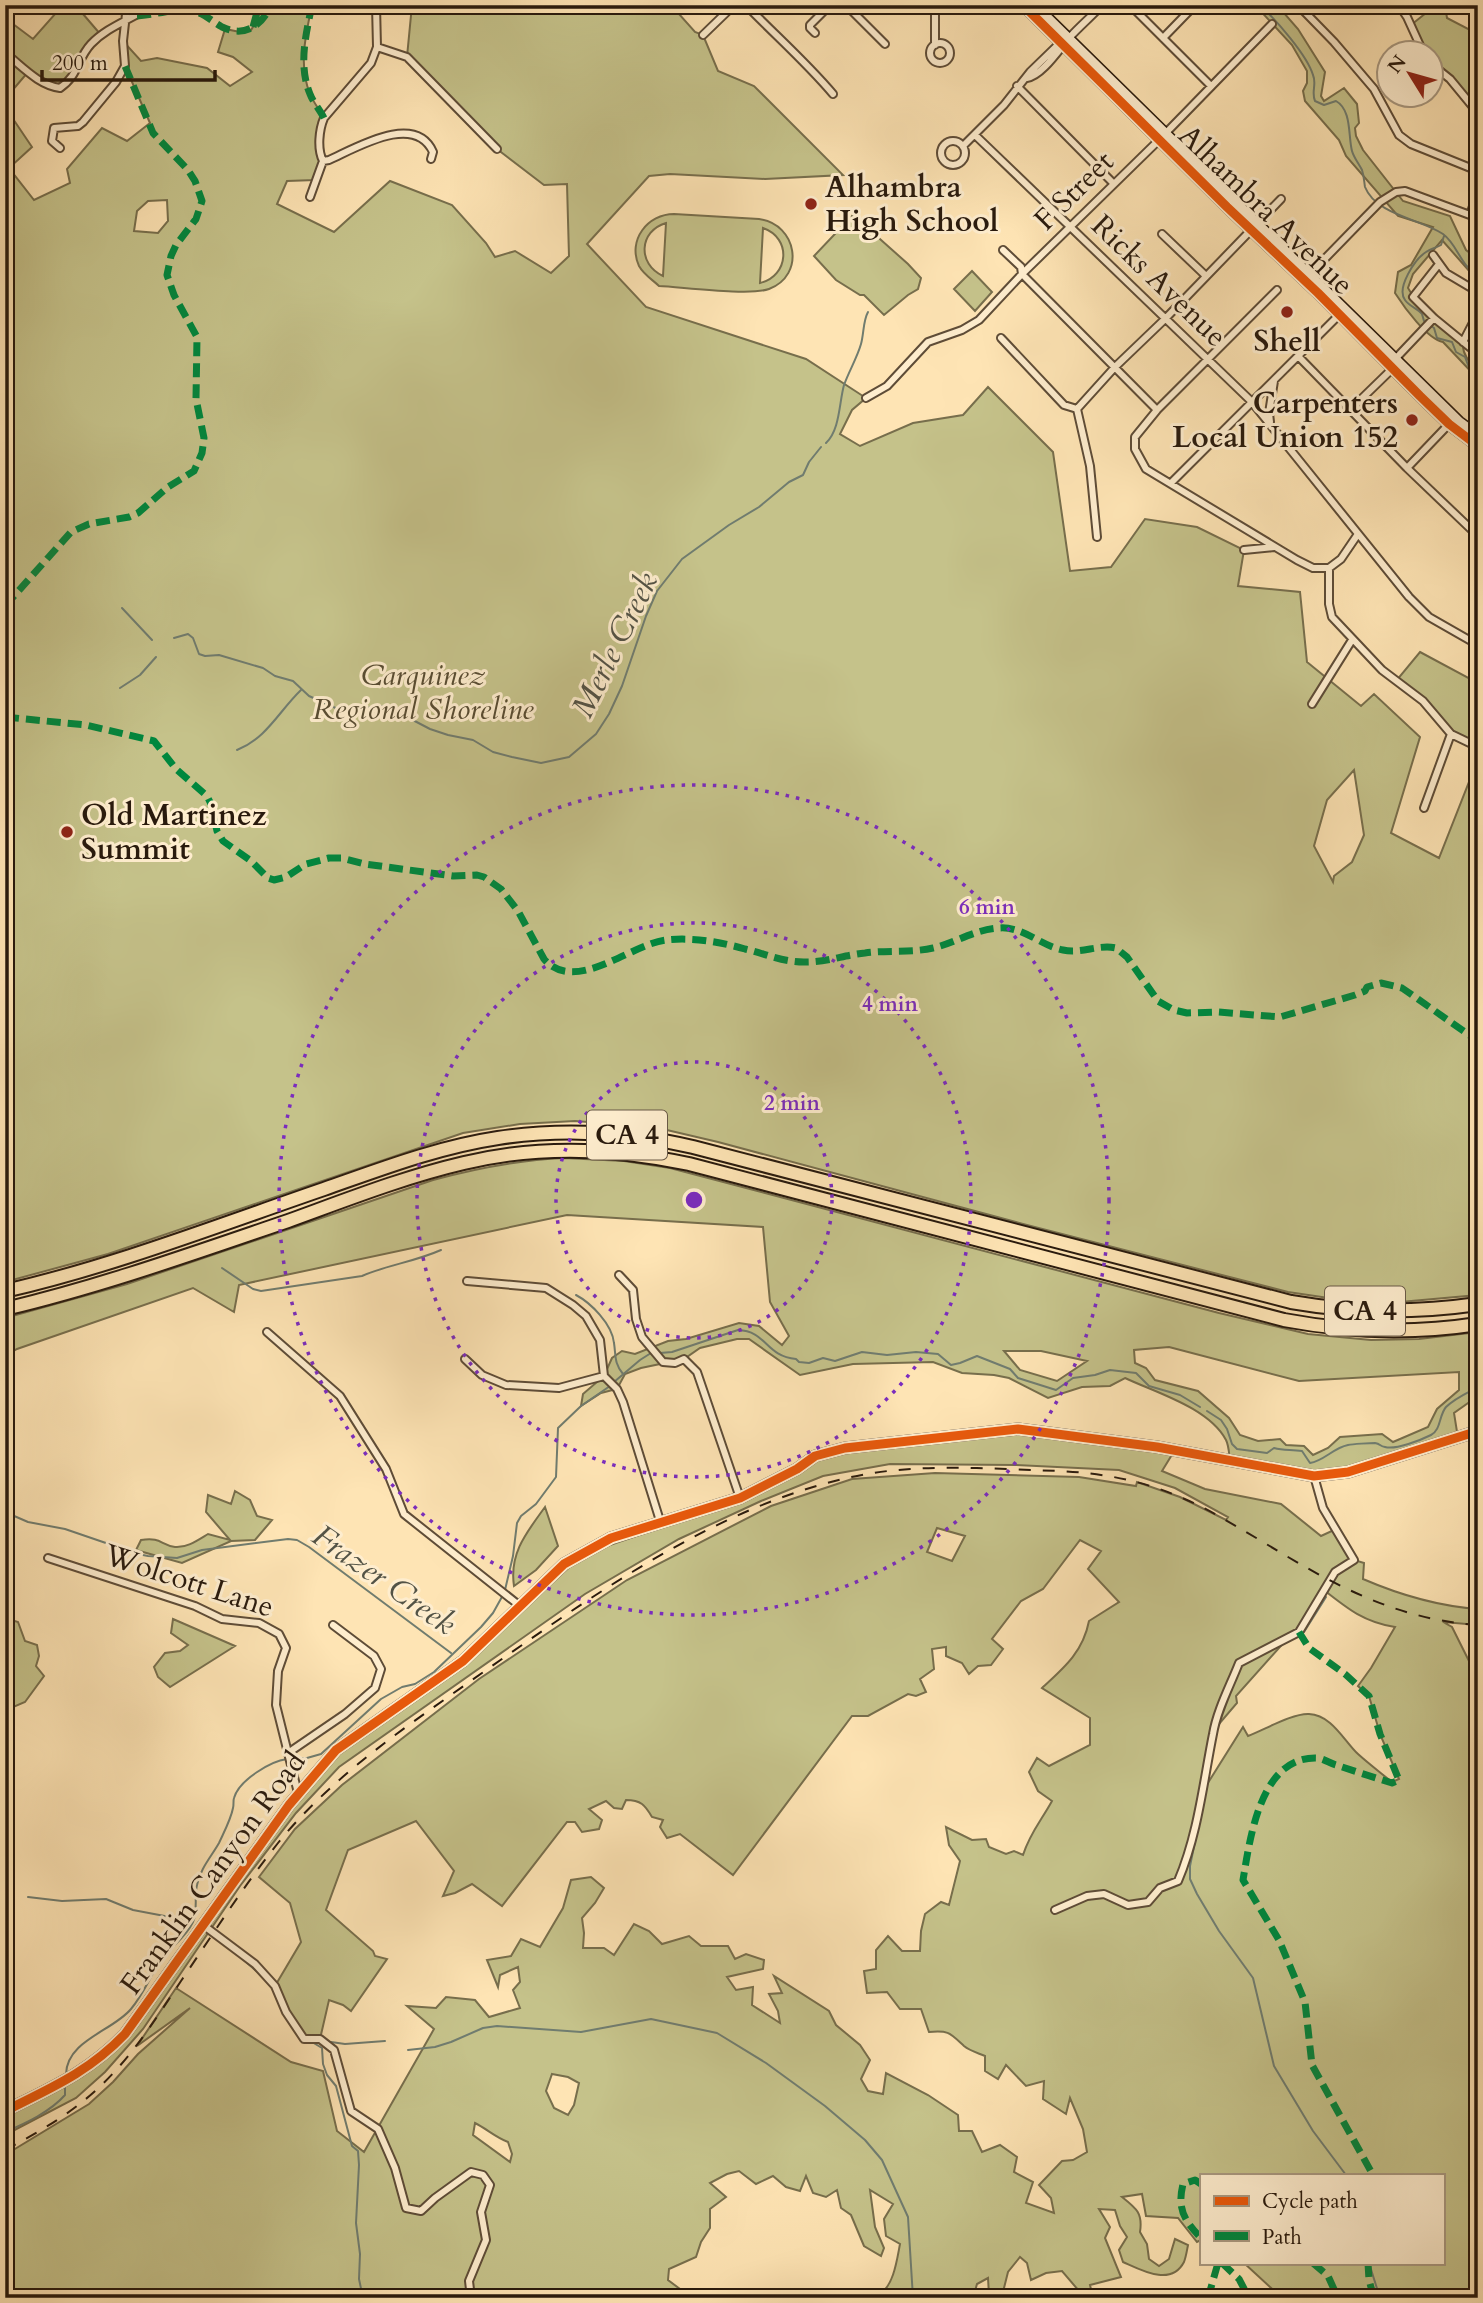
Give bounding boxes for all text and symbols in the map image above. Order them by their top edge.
scale bar [42,38,215,82]
north arrow [1374,38,1444,108]
text: 200 m [52,49,108,78]
text: N [1382,50,1413,79]
street label: Alhambra Avenue [1169,116,1363,304]
street label: F Street [1025,142,1123,240]
place label: Alhambra High School [825,167,999,242]
marker: Alhambra High School [803,196,819,212]
street label: Ricks Avenue [1082,206,1236,356]
marker: Shell [1279,304,1295,320]
place label: Shell [1254,321,1321,362]
place label: Carpenters Local Union 152 [1172,383,1398,458]
marker: Carpenters Local Union 152 [1404,412,1420,428]
water label: Merle Creek [561,565,669,725]
park label: Carquinez Regional Shoreline [312,655,534,730]
place label: Old Martinez Summit [81,795,267,870]
marker: Old Martinez Summit [59,824,75,840]
text: 6 min [959,893,1015,922]
text: 4 min [862,990,918,1019]
text: 2 min [764,1089,820,1118]
road number: CA 4 [587,1110,667,1160]
centre of rings [682,1188,706,1212]
road number: CA 4 [1325,1286,1405,1336]
water label: Frazer Creek [303,1514,465,1646]
street label: Wolcott Lane [98,1534,279,1628]
street label: Franklin Canyon Road [111,1743,315,2003]
legend [1200,2174,1444,2264]
text: Cycle path [1262,2187,1358,2216]
text: Path [1262,2223,1302,2252]

